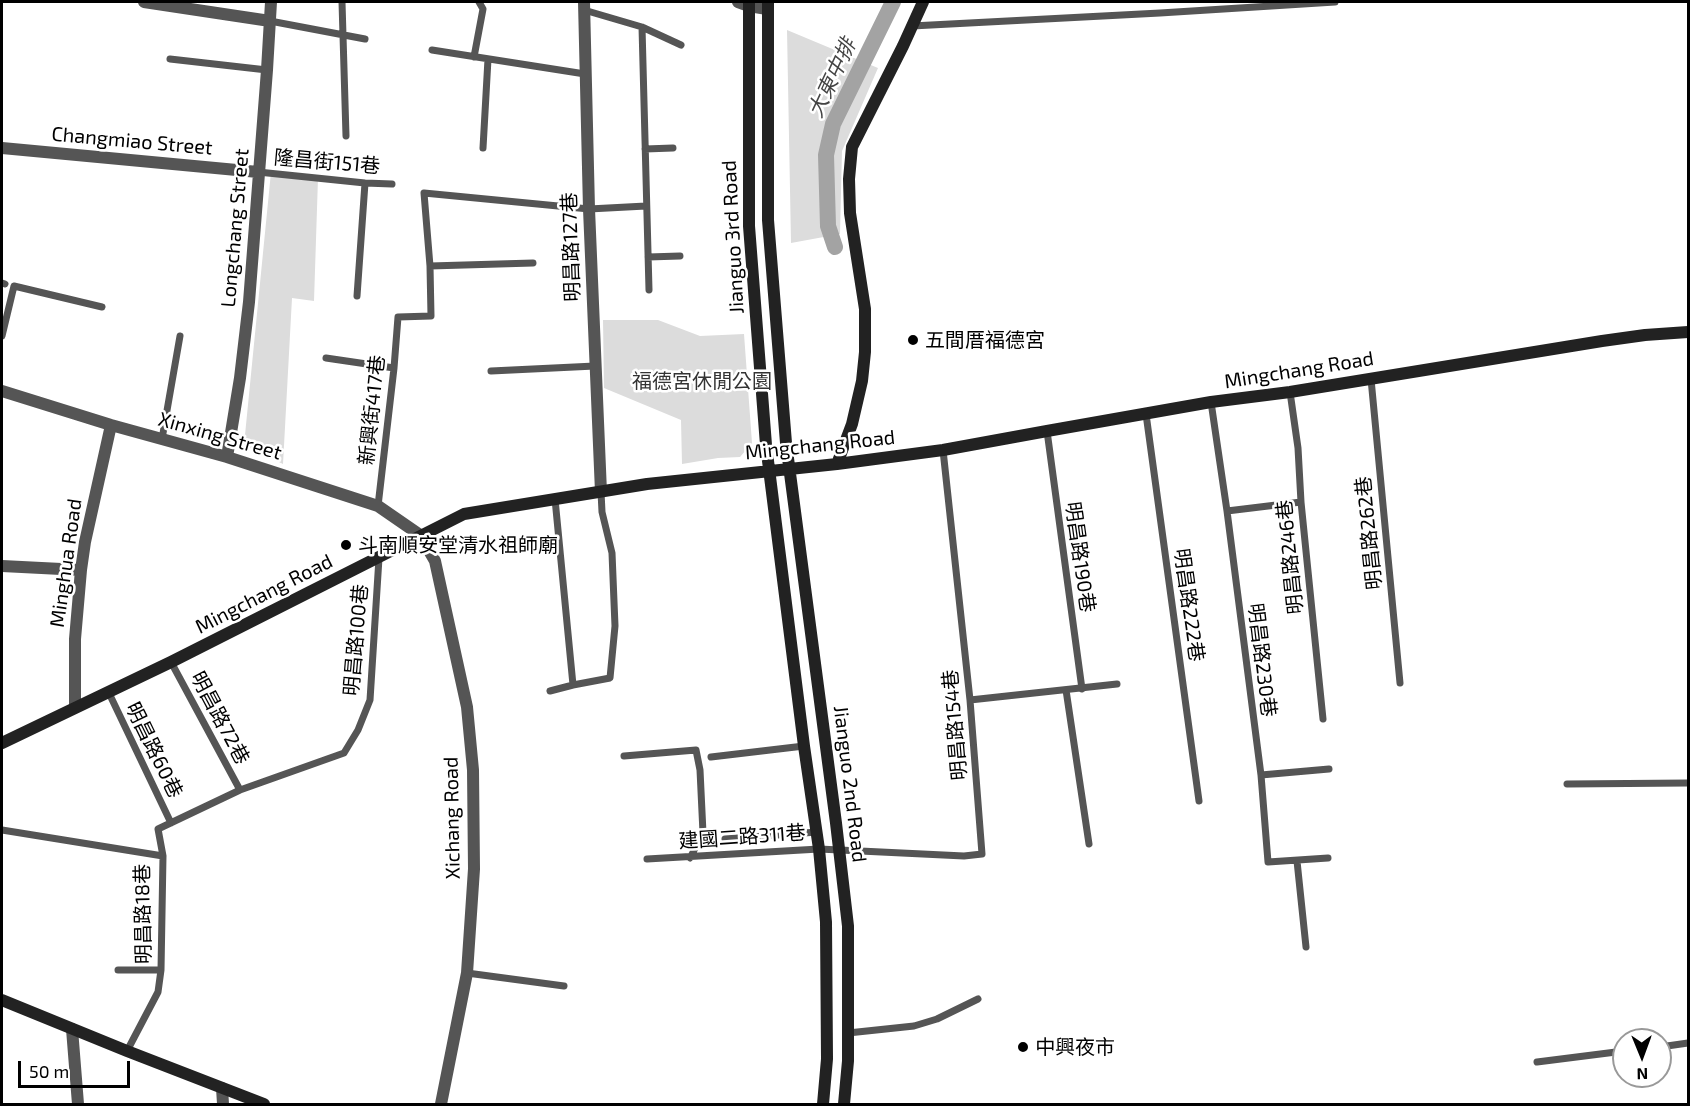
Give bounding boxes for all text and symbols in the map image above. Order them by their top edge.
water label: 大東中排 [803,35,861,121]
street label: Changmiao Street [50,122,214,160]
street label: 隆昌街151巷 [273,145,381,179]
street label: Longchang Street [216,148,254,308]
street label: Jianguo 3rd Road [717,160,749,314]
street label: 明昌路127巷 [557,192,585,302]
place label: 五間厝福德宮 [925,328,1045,352]
marker: 五間厝福德宮 [906,333,920,347]
street label: Mingchang Road [1223,346,1375,394]
street label: 新興街417巷 [354,354,390,466]
park label: 福德宮休閒公園 [632,369,772,393]
street label: Xinxing Street [156,407,284,465]
street label: Mingchang Road [744,425,896,465]
street label: 明昌路262巷 [1351,475,1387,591]
street label: Minghua Road [45,497,87,629]
street label: 明昌路246巷 [1272,499,1308,615]
street label: 明昌路190巷 [1060,500,1100,614]
place label: 斗南順安堂清水祖師廟 [358,533,558,557]
marker: 斗南順安堂清水祖師廟 [339,538,353,552]
street label: 明昌路222巷 [1169,547,1209,663]
street label: Mingchang Road [191,549,337,639]
street label: 明昌路100巷 [339,583,373,697]
street label: 明昌路230巷 [1243,602,1281,718]
street label: 明昌路72巷 [186,668,254,768]
street label: 明昌路154巷 [938,669,972,781]
street label: 明昌路60巷 [121,698,187,802]
street label: Jianguo 2nd Road [828,704,872,864]
street label: Xichang Road [439,756,465,880]
street label: 建國二路311巷 [678,821,806,853]
street label: 明昌路18巷 [130,864,156,964]
north arrow [1612,1028,1672,1088]
place label: 中興夜市 [1035,1035,1115,1059]
marker: 中興夜市 [1016,1040,1030,1054]
scale bar [21,1049,134,1087]
text: 50 m [29,1060,69,1082]
text: N [1636,1065,1648,1084]

